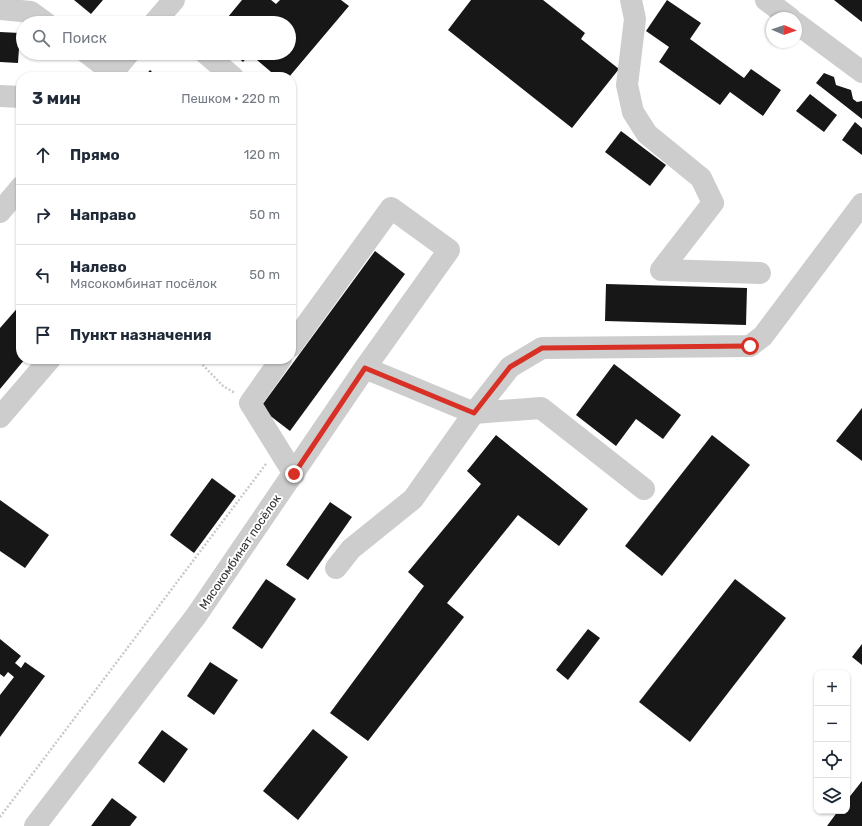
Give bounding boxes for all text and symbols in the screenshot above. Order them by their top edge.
north arrow [766,12,802,48]
search box [16,16,296,60]
icon: search [30,27,52,49]
text: Поиск [62,29,107,47]
text: 3 мин [32,88,81,108]
text: Пешком · 220 m [181,91,280,106]
icon: ahead [32,144,54,166]
text: Прямо [70,146,120,164]
text: 120 m [244,147,280,162]
icon: right [32,204,54,226]
text: Направо [70,206,136,224]
text: 50 m [249,207,280,222]
text: Налево [70,258,127,276]
icon: left [32,264,54,286]
text: 50 m [249,267,280,282]
text: Мясокомбинат посёлок [70,276,217,291]
icon: arrive [32,324,54,346]
text: Пункт назначения [70,326,212,344]
route start [741,337,759,355]
route end [285,465,303,483]
street label: Мясокомбинат посёлок [196,491,284,612]
map controls [814,670,850,814]
button: + [814,670,850,706]
button: − [814,706,850,742]
button: locate [814,742,850,778]
button: layers [814,778,850,814]

